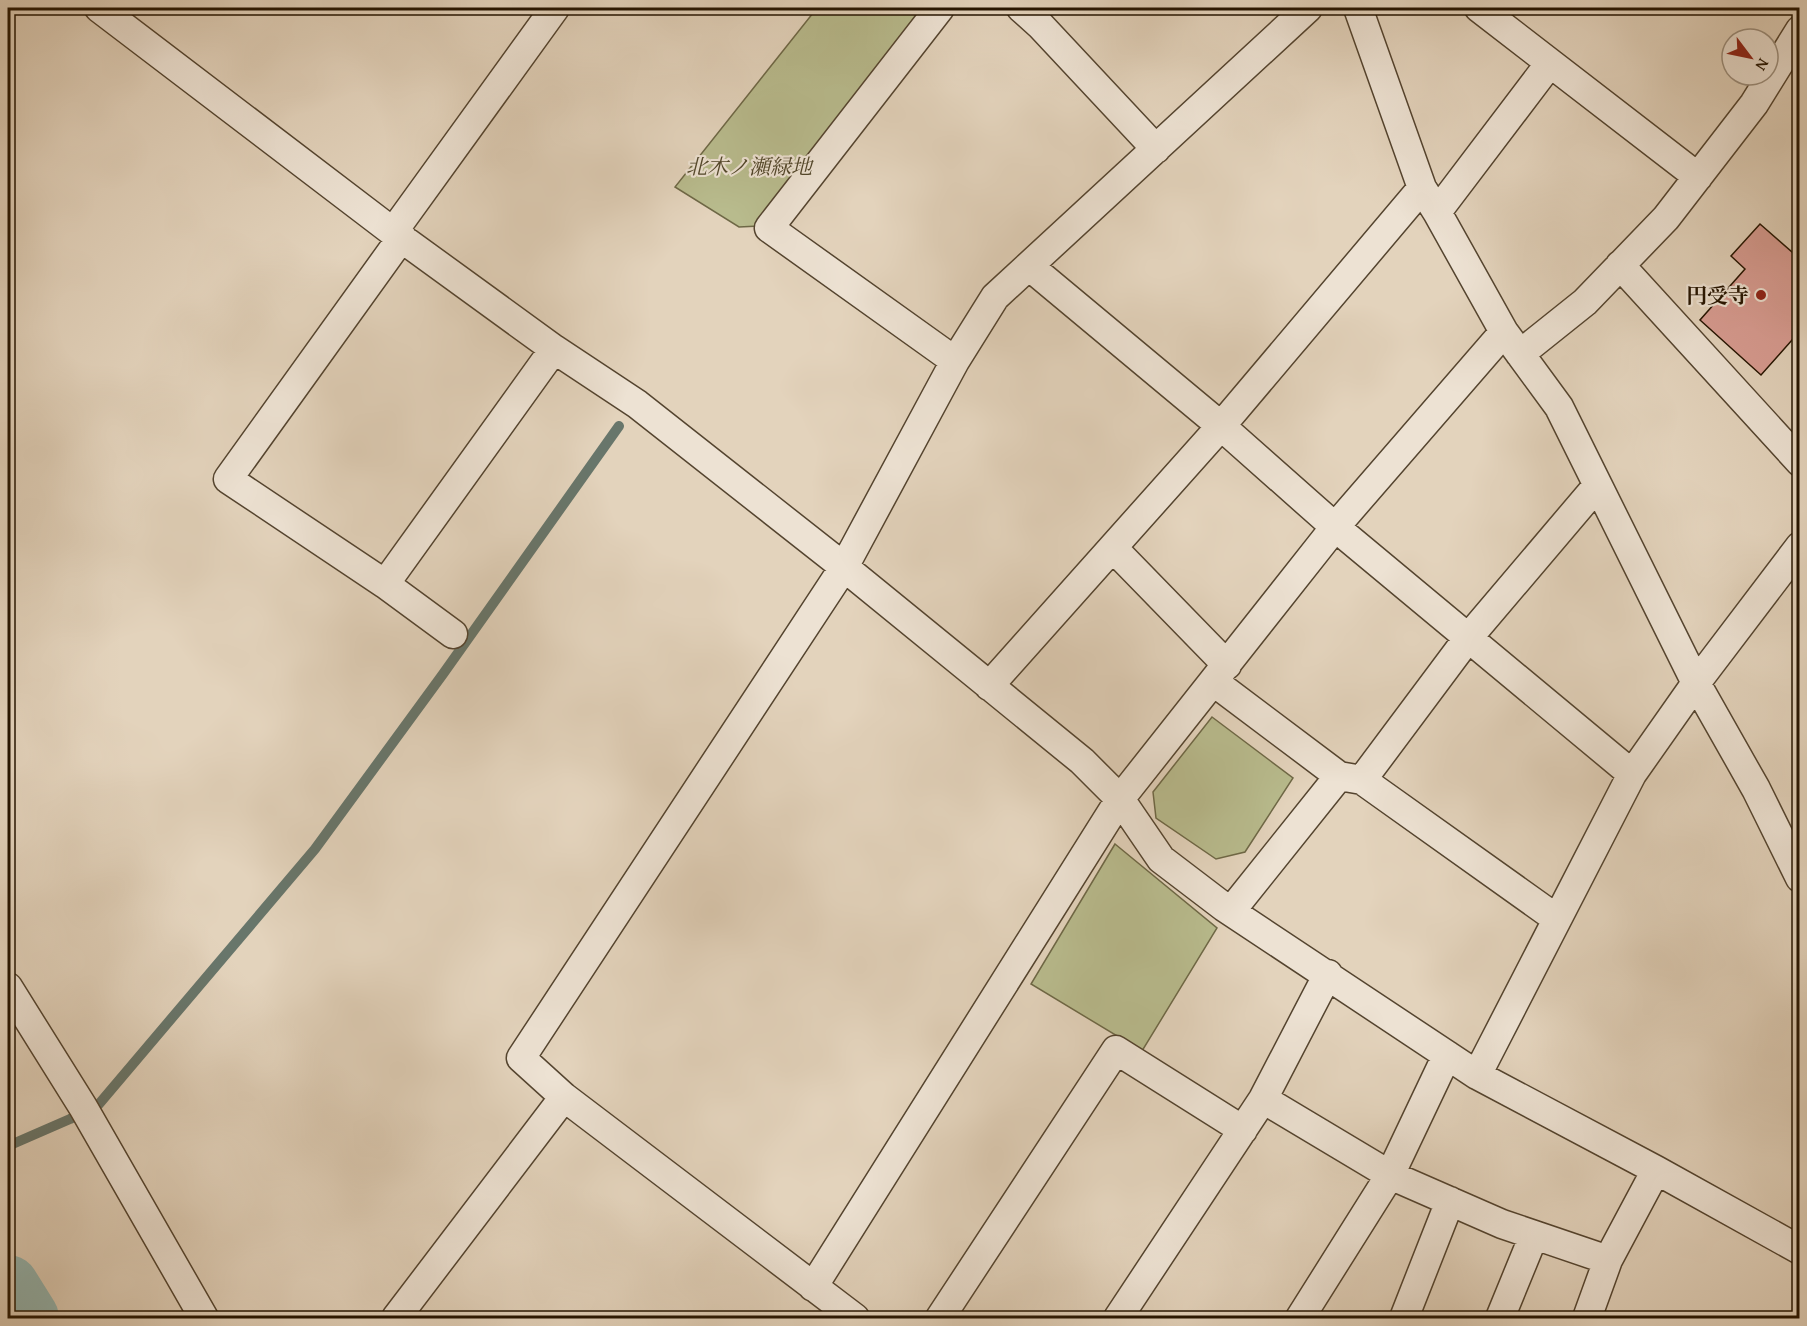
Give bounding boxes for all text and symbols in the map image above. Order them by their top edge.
north arrow [1720,27,1780,87]
text: N [1750,54,1776,76]
park label: 北木ノ瀬緑地 [686,151,814,182]
place label: 円受寺 [1686,280,1749,311]
marker: 円受寺 [1754,288,1768,302]

